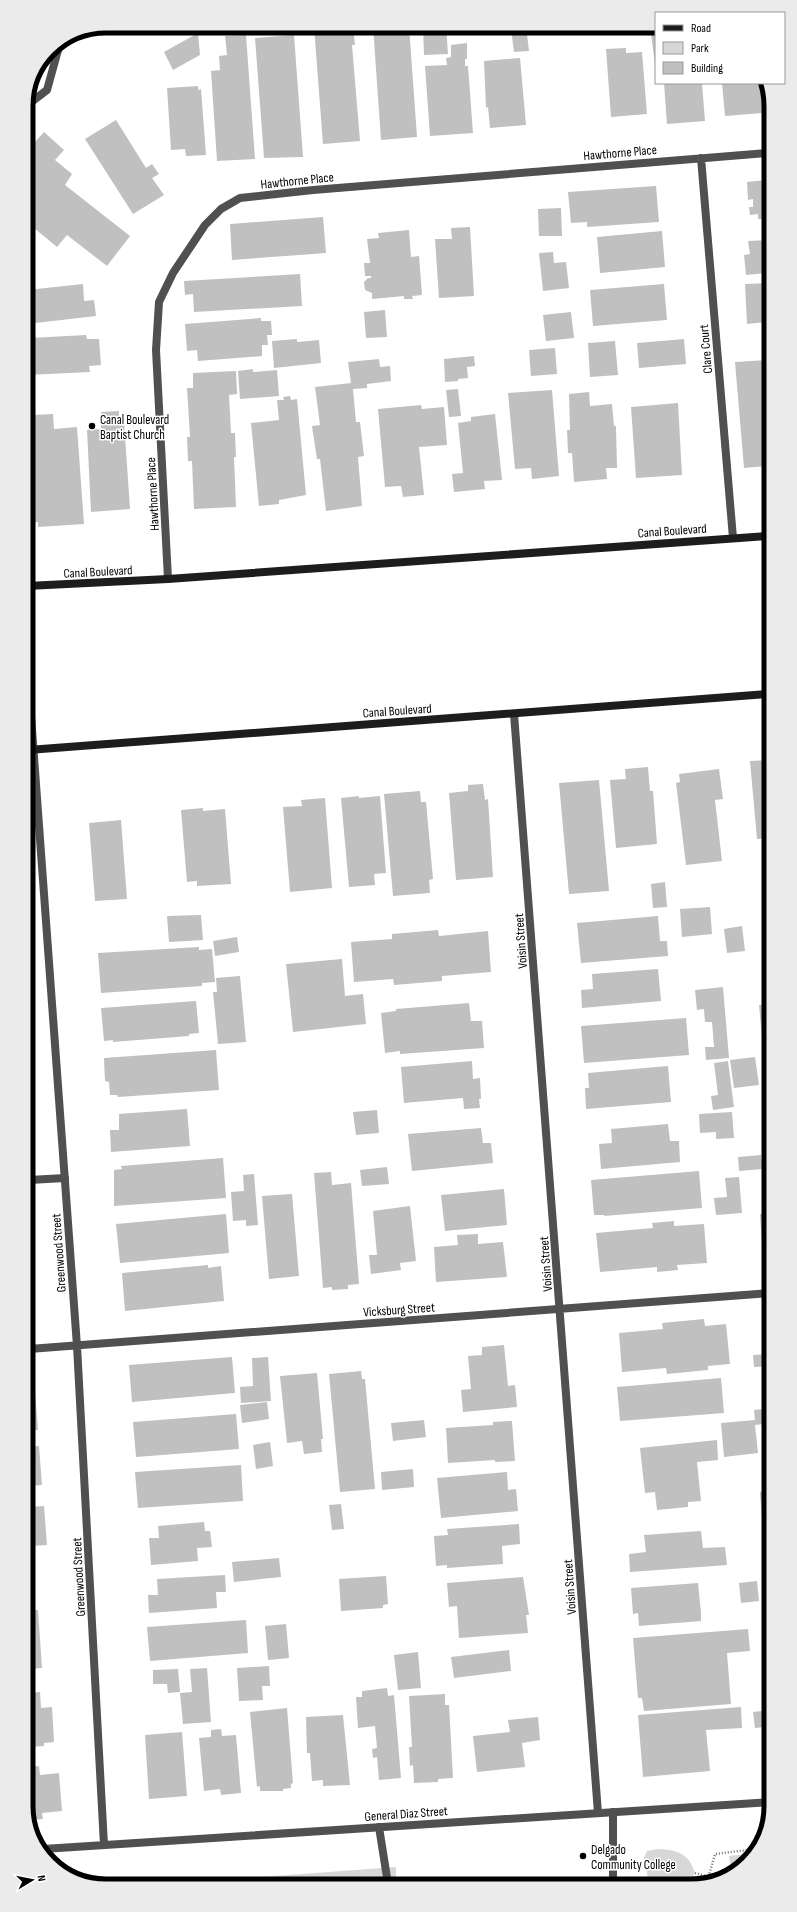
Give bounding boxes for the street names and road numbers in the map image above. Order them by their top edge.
street label: Hawthorne Place [583,142,657,164]
street label: Hawthorne Place [260,169,335,193]
street label: Clare Court [696,324,716,374]
street label: Hawthorne Place [143,457,163,531]
street label: Canal Boulevard [637,521,707,541]
street label: Canal Boulevard [63,562,133,582]
street label: Canal Boulevard [362,701,432,721]
street label: Voisin Street [511,913,531,969]
street label: Greenwood Street [48,1213,70,1293]
street label: Voisin Street [536,1236,556,1292]
street label: Vicksburg Street [363,1300,435,1320]
street label: Greenwood Street [69,1537,89,1617]
street label: Voisin Street [560,1559,580,1615]
street label: General Diaz Street [364,1803,448,1825]

